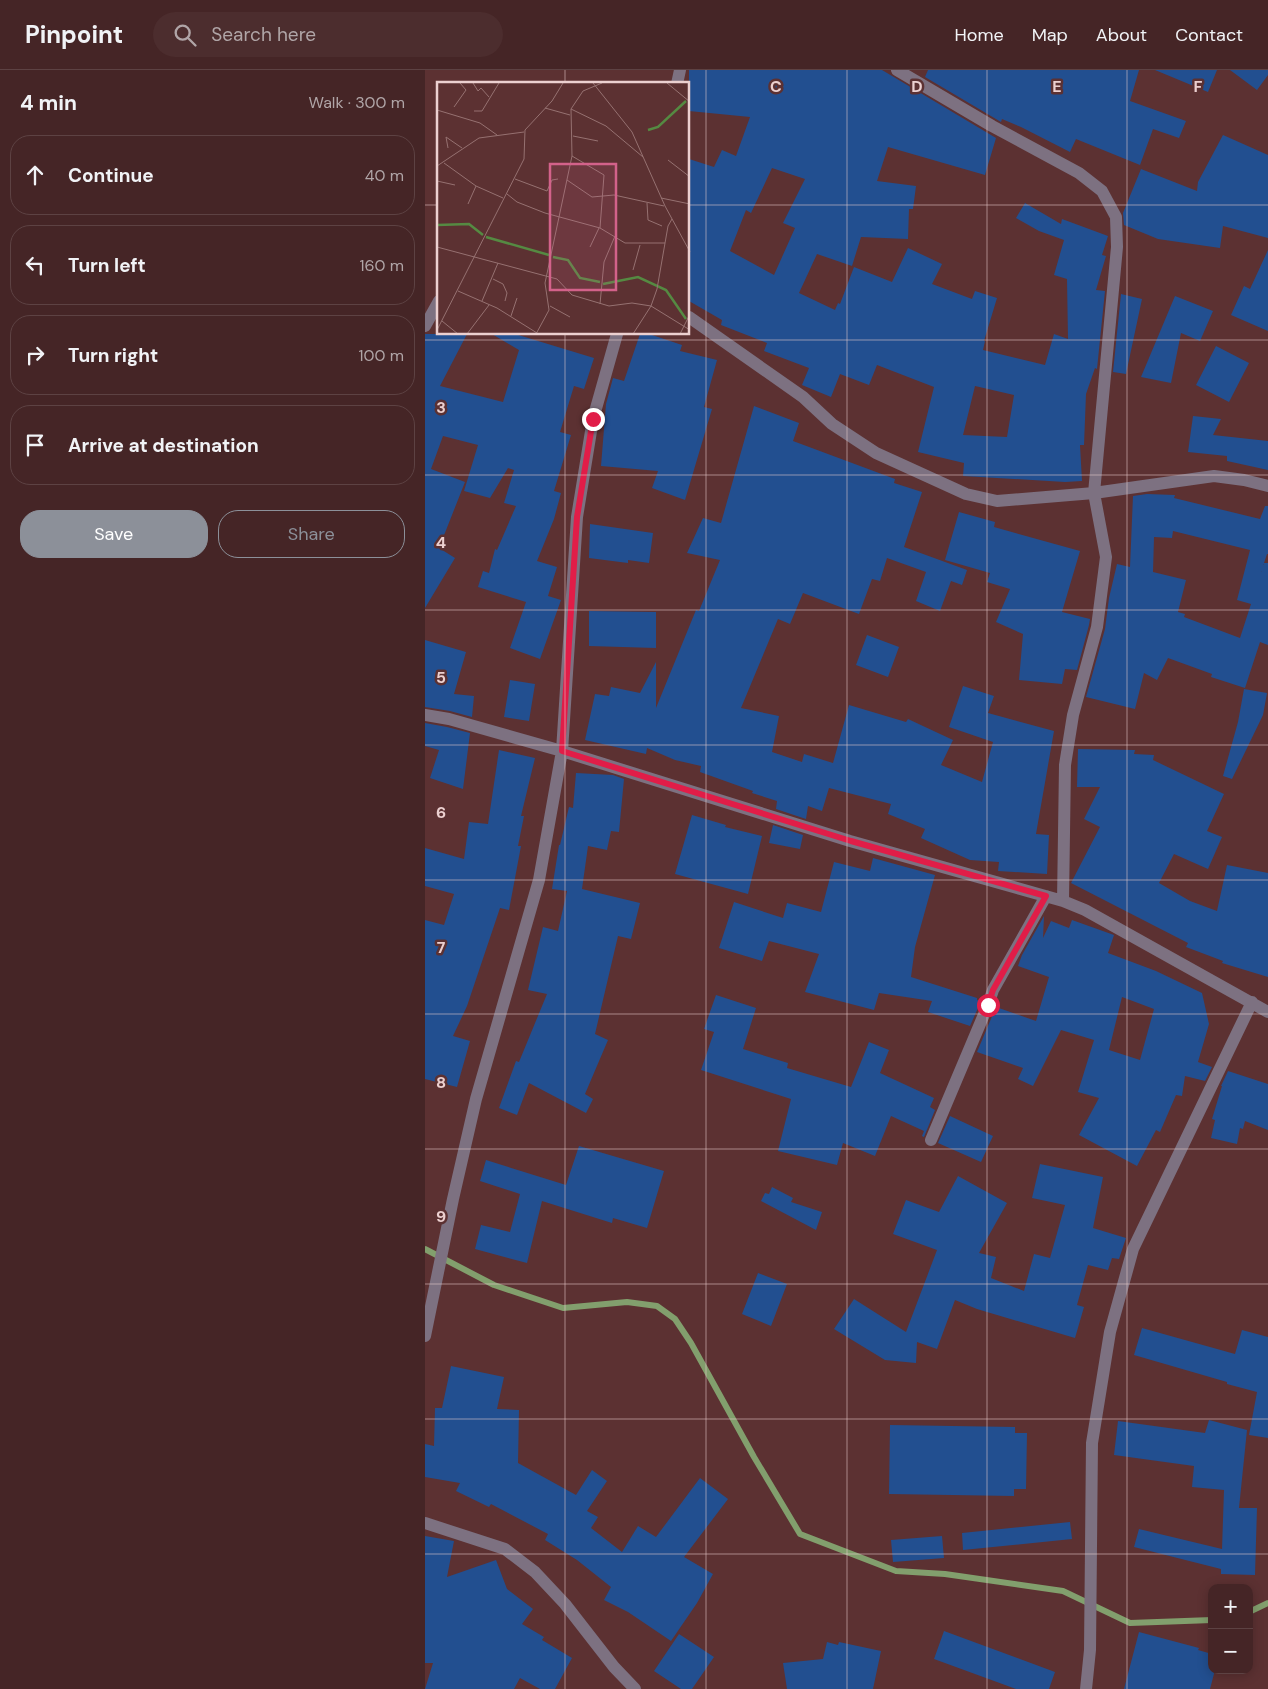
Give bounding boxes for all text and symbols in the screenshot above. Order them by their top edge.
search box [153,12,503,57]
text: Pinpoint [25,19,123,50]
icon: search [171,21,199,49]
text: Search here [211,22,316,47]
text: Home [954,23,1004,47]
text: Map [1032,23,1068,47]
text: About [1096,23,1147,47]
text: Contact [1175,23,1243,47]
text: C [770,76,782,97]
text: D [911,76,923,97]
text: E [1052,76,1062,97]
text: F [1194,76,1203,97]
inset map [437,82,690,335]
text: 4 min [20,89,77,117]
text: Walk · 300 m [308,92,405,113]
icon: ahead [21,161,49,189]
text: Continue [68,163,154,188]
text: 40 m [365,165,404,186]
icon: left [21,251,49,279]
text: Turn left [68,253,146,278]
text: 160 m [360,255,404,276]
icon: right [21,341,49,369]
text: Turn right [68,343,158,368]
text: 100 m [359,345,404,366]
text: 3 [436,397,446,418]
route end [582,408,605,431]
icon: arrive [21,431,49,459]
text: Arrive at destination [68,433,259,458]
button: Save [20,510,208,558]
button: Share [218,510,405,558]
text: 4 [436,532,446,553]
text: 5 [436,667,446,688]
text: 6 [436,802,446,823]
text: 7 [437,937,446,958]
route start [977,994,1000,1017]
text: 8 [436,1072,446,1093]
text: 9 [436,1206,446,1227]
map controls [1208,1584,1253,1674]
button: + [1208,1584,1253,1629]
button: − [1208,1629,1253,1674]

